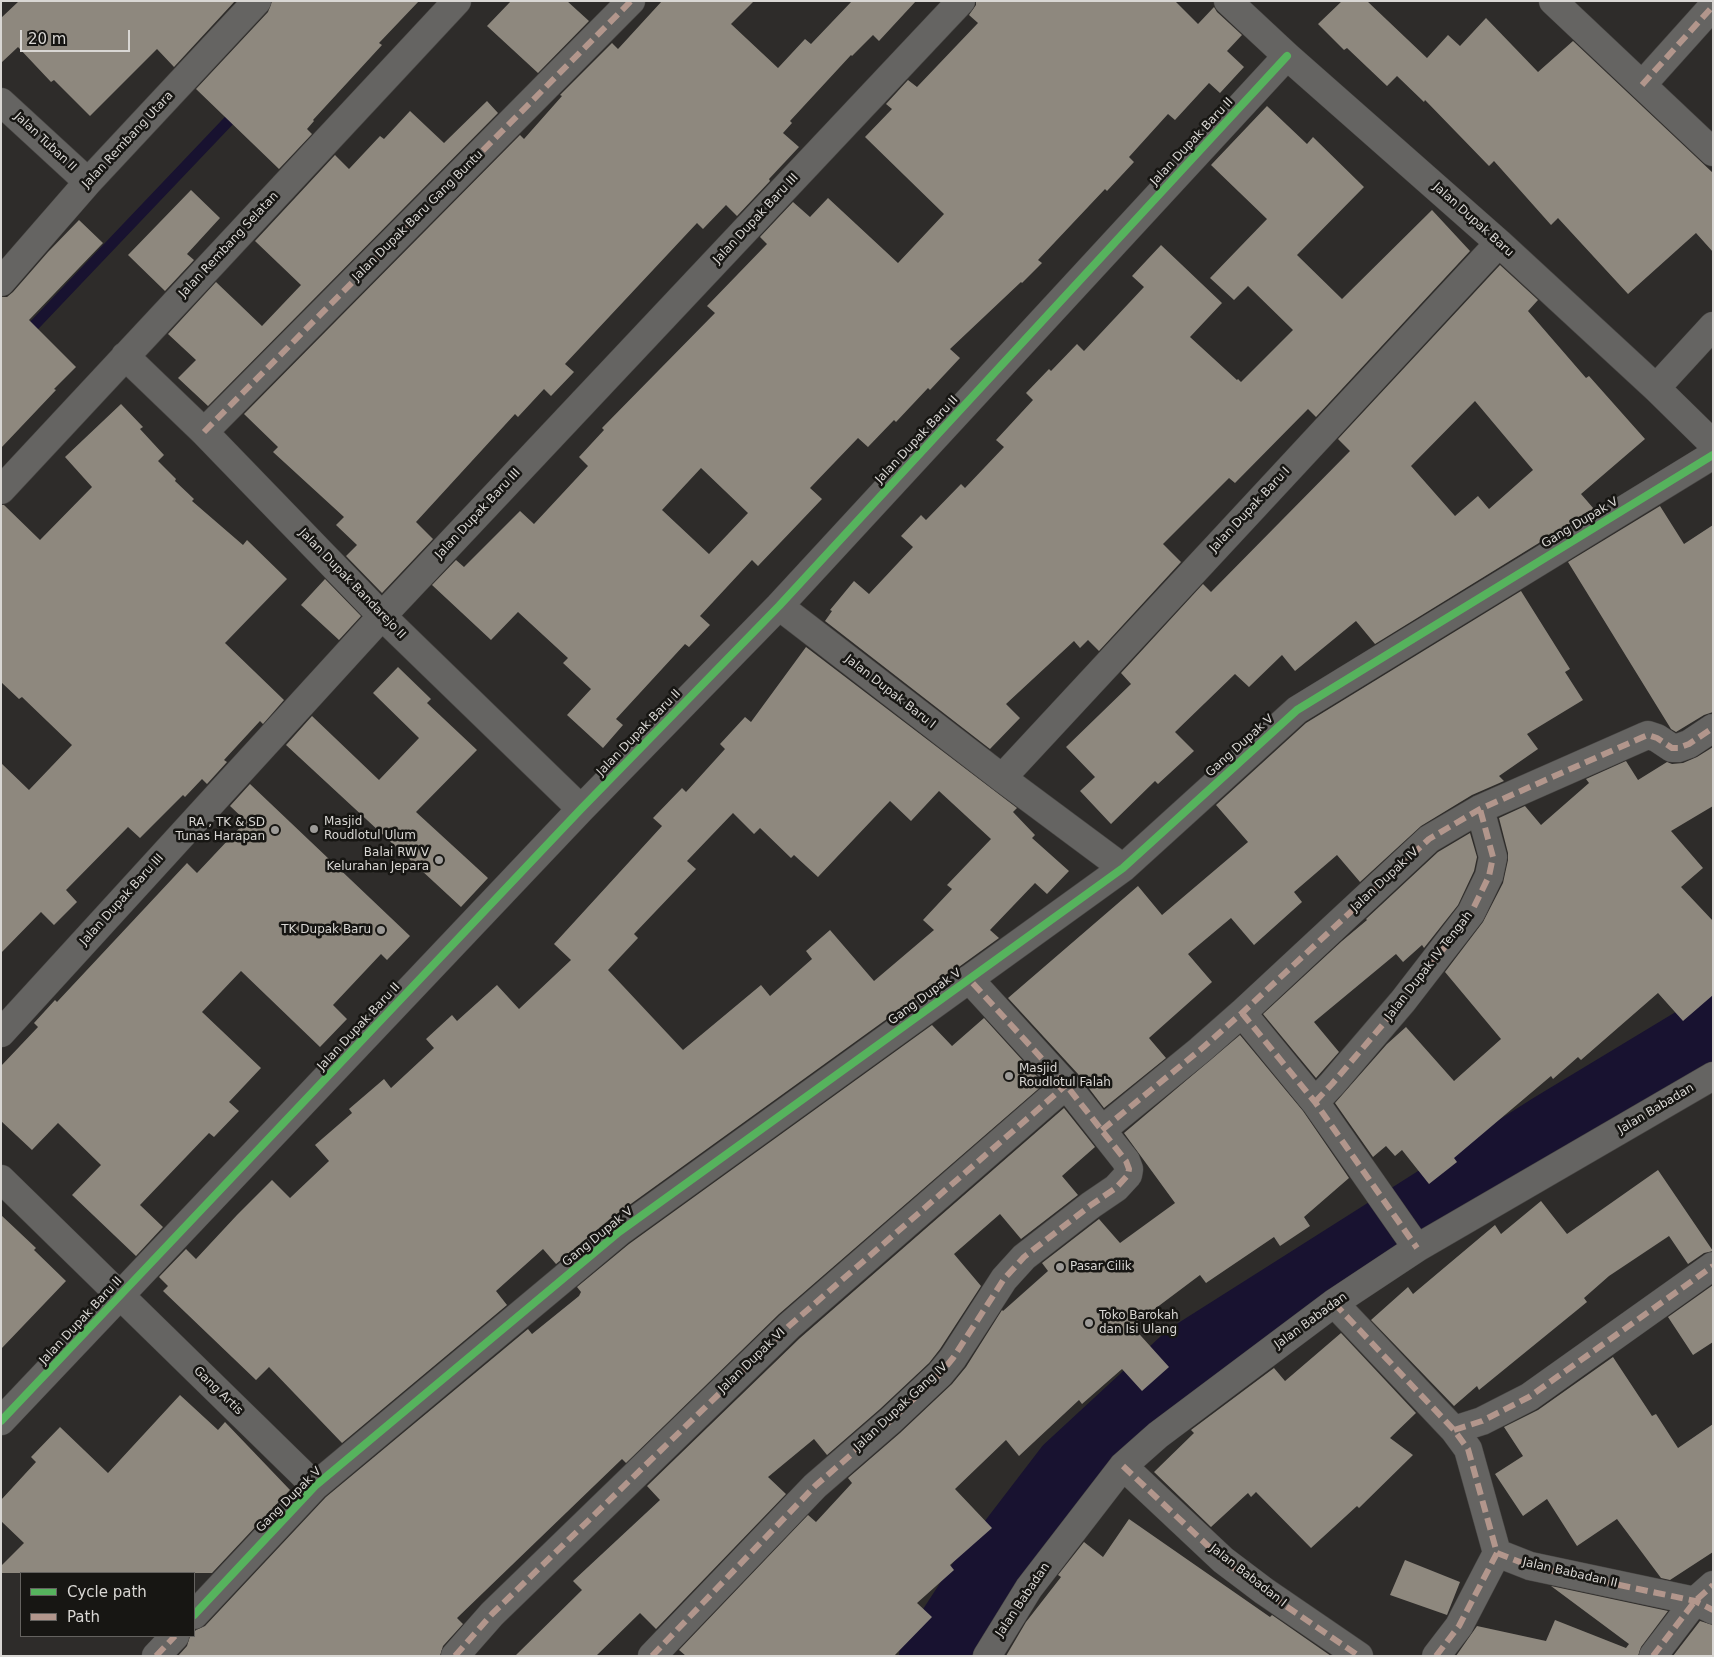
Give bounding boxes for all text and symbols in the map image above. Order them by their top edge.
scale bar [22,20,132,52]
text: 20 m [28,30,66,48]
street label: Jalan Rembang Utara [79,89,177,191]
street label: Jalan Dupak Baru II [1148,95,1236,189]
street label: Jalan Tuban II [11,110,79,174]
street label: Jalan Dupak Baru Gang Buntu [350,148,486,284]
street label: Jalan Dupak Baru III [710,171,802,267]
street label: Jalan Dupak Baru [1430,180,1516,260]
street label: Jalan Rembang Selatan [176,189,282,301]
street label: Jalan Dupak Baru II [873,393,961,487]
street label: Jalan Dupak Baru I [1207,464,1293,556]
street label: Jalan Dupak Baru III [432,466,524,562]
street label: Gang Dupak V [1539,495,1621,551]
street label: Jalan Dupak Bandarejo II [296,526,408,642]
street label: Jalan Dupak Baru I [842,652,938,732]
street label: Jalan Dupak Baru II [594,687,684,779]
street label: Gang Dupak V [1203,712,1277,780]
place label: Masjid Roudlotul Ulum [324,815,416,843]
place label: RA , TK & SD Tunas Harapan [176,816,265,844]
marker: Masjid Roudlotul Ulum [308,823,320,835]
marker: RA , TK & SD Tunas Harapan [269,824,281,836]
street label: Jalan Dupak IV [1348,845,1422,915]
place label: Balai RW V Kelurahan Jepara [327,846,429,874]
street label: Jalan Dupak Baru III [77,851,167,949]
marker: Balai RW V Kelurahan Jepara [433,854,445,866]
street label: Jalan Dupak IV Tengah [1382,909,1476,1023]
place label: TK Dupak Baru [281,923,371,937]
marker: TK Dupak Baru [375,924,387,936]
street label: Gang Dupak V [886,966,964,1028]
street label: Jalan Dupak Baru II [315,980,403,1074]
place label: Masjid Roudlotul Falah [1019,1062,1111,1090]
marker: Masjid Roudlotul Falah [1003,1070,1015,1082]
street label: Jalan Babadan [1615,1081,1697,1137]
street label: Gang Dupak V [560,1204,636,1270]
place label: Pasar Cilik [1070,1260,1132,1274]
marker: Pasar Cilik [1054,1261,1066,1273]
street label: Jalan Dupak Baru II [37,1274,125,1368]
street label: Jalan Babadan [1272,1290,1350,1352]
place label: Toko Barokah dan Isi Ulang [1099,1309,1179,1337]
marker: Toko Barokah dan Isi Ulang [1083,1317,1095,1329]
street label: Jalan Dupak VI [716,1325,788,1397]
street label: Jalan Dupak Gang IV [851,1360,951,1454]
street label: Gang Artis [190,1364,246,1418]
street label: Gang Dupak V [253,1464,325,1536]
street label: Jalan Babadan I [1207,1542,1289,1610]
street label: Jalan Babadan II [1521,1555,1619,1591]
street label: Jalan Babadan [993,1560,1053,1640]
legend [20,1572,195,1637]
text: Cycle path [67,1583,147,1601]
text: Path [67,1608,100,1626]

